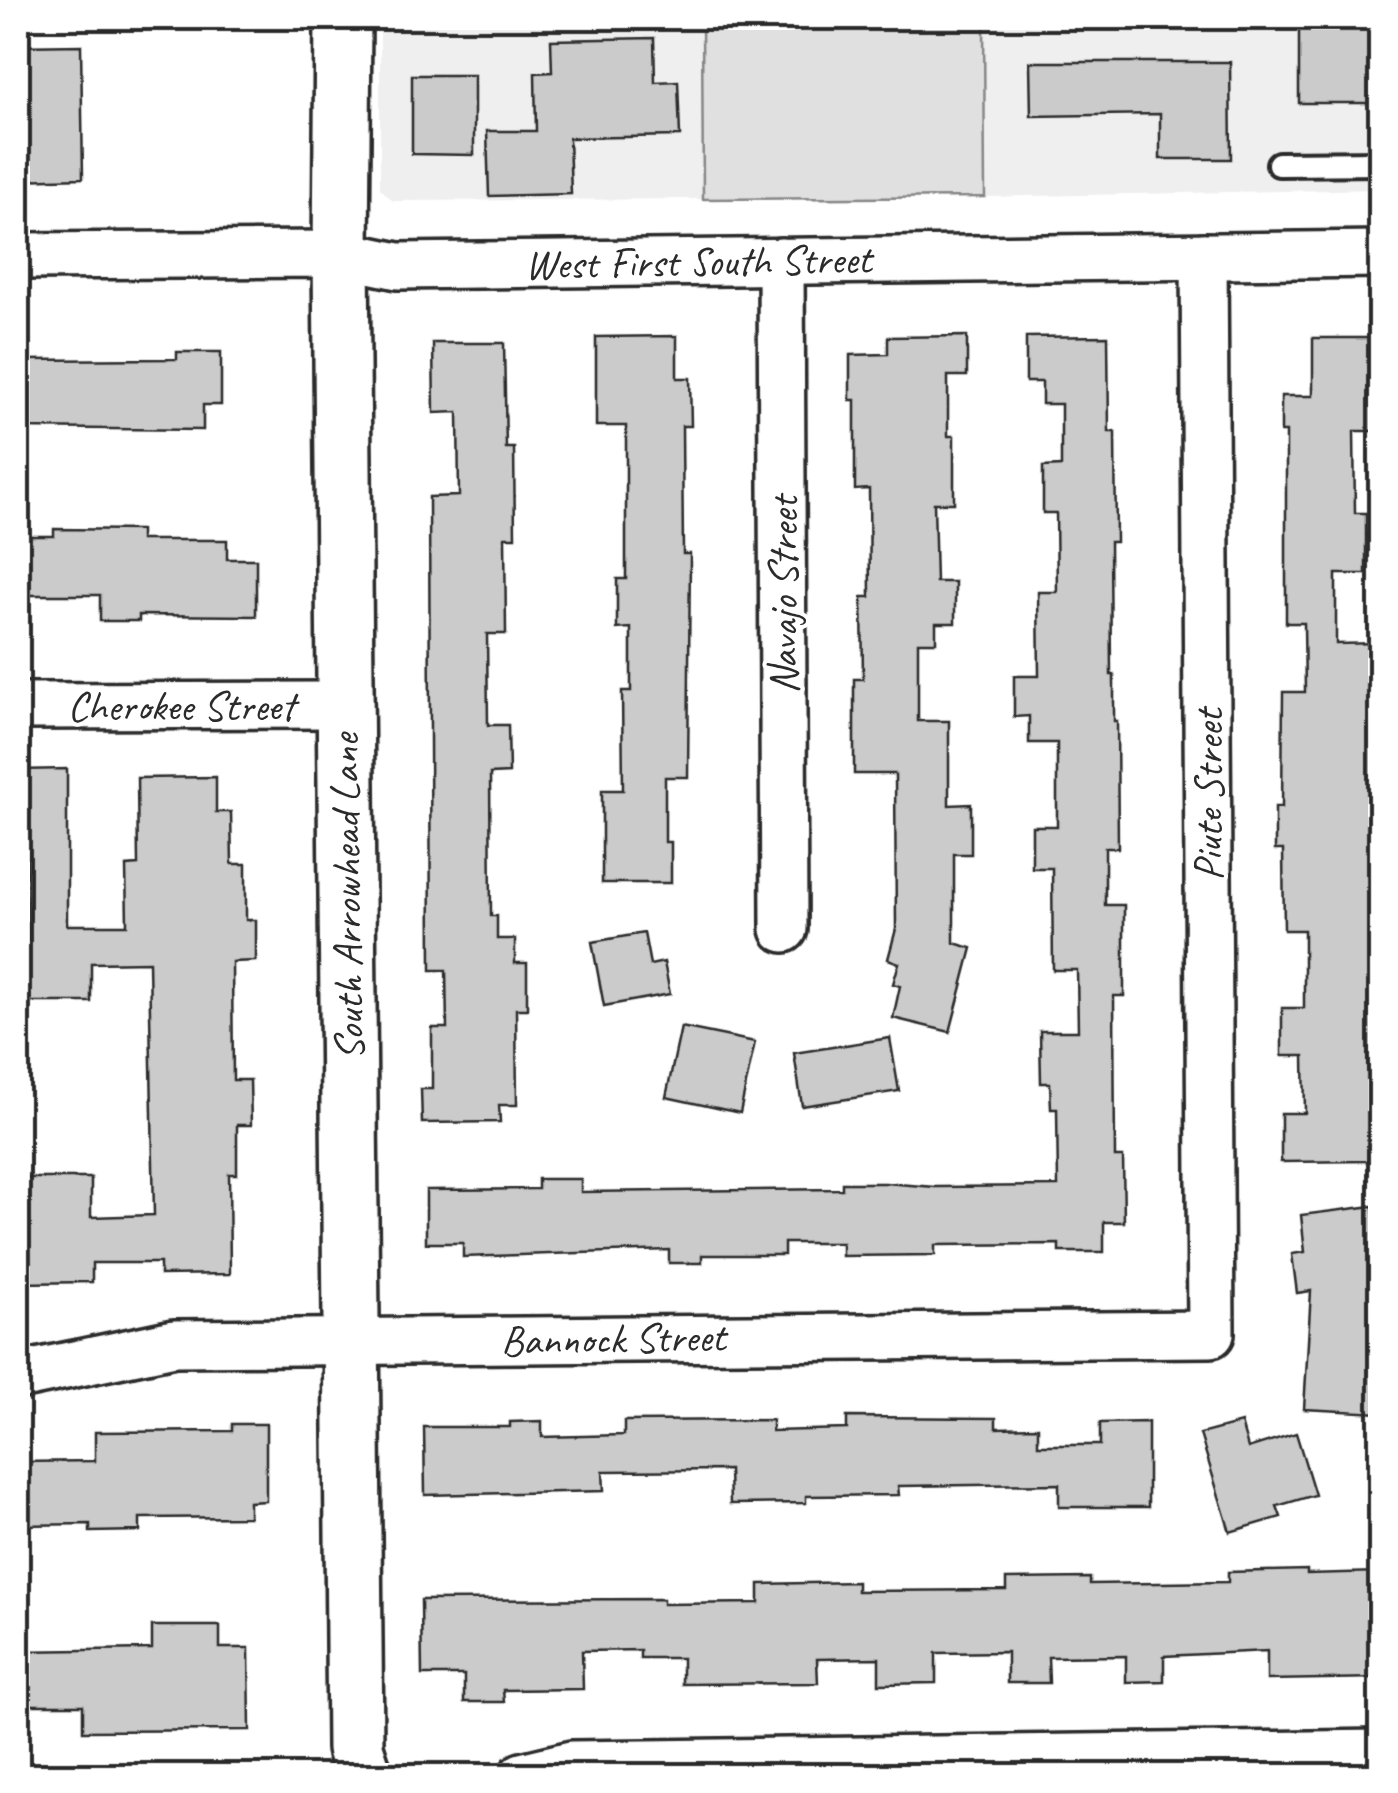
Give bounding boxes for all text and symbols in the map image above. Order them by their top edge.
street label: West First South Street [524,232,876,292]
street label: Navajo Street [757,492,810,694]
street label: Cherokee Street [67,680,300,733]
street label: Piute Street [1182,705,1235,881]
street label: South Arrowhead Lane [318,731,376,1061]
street label: Bannock Street [500,1310,730,1367]

